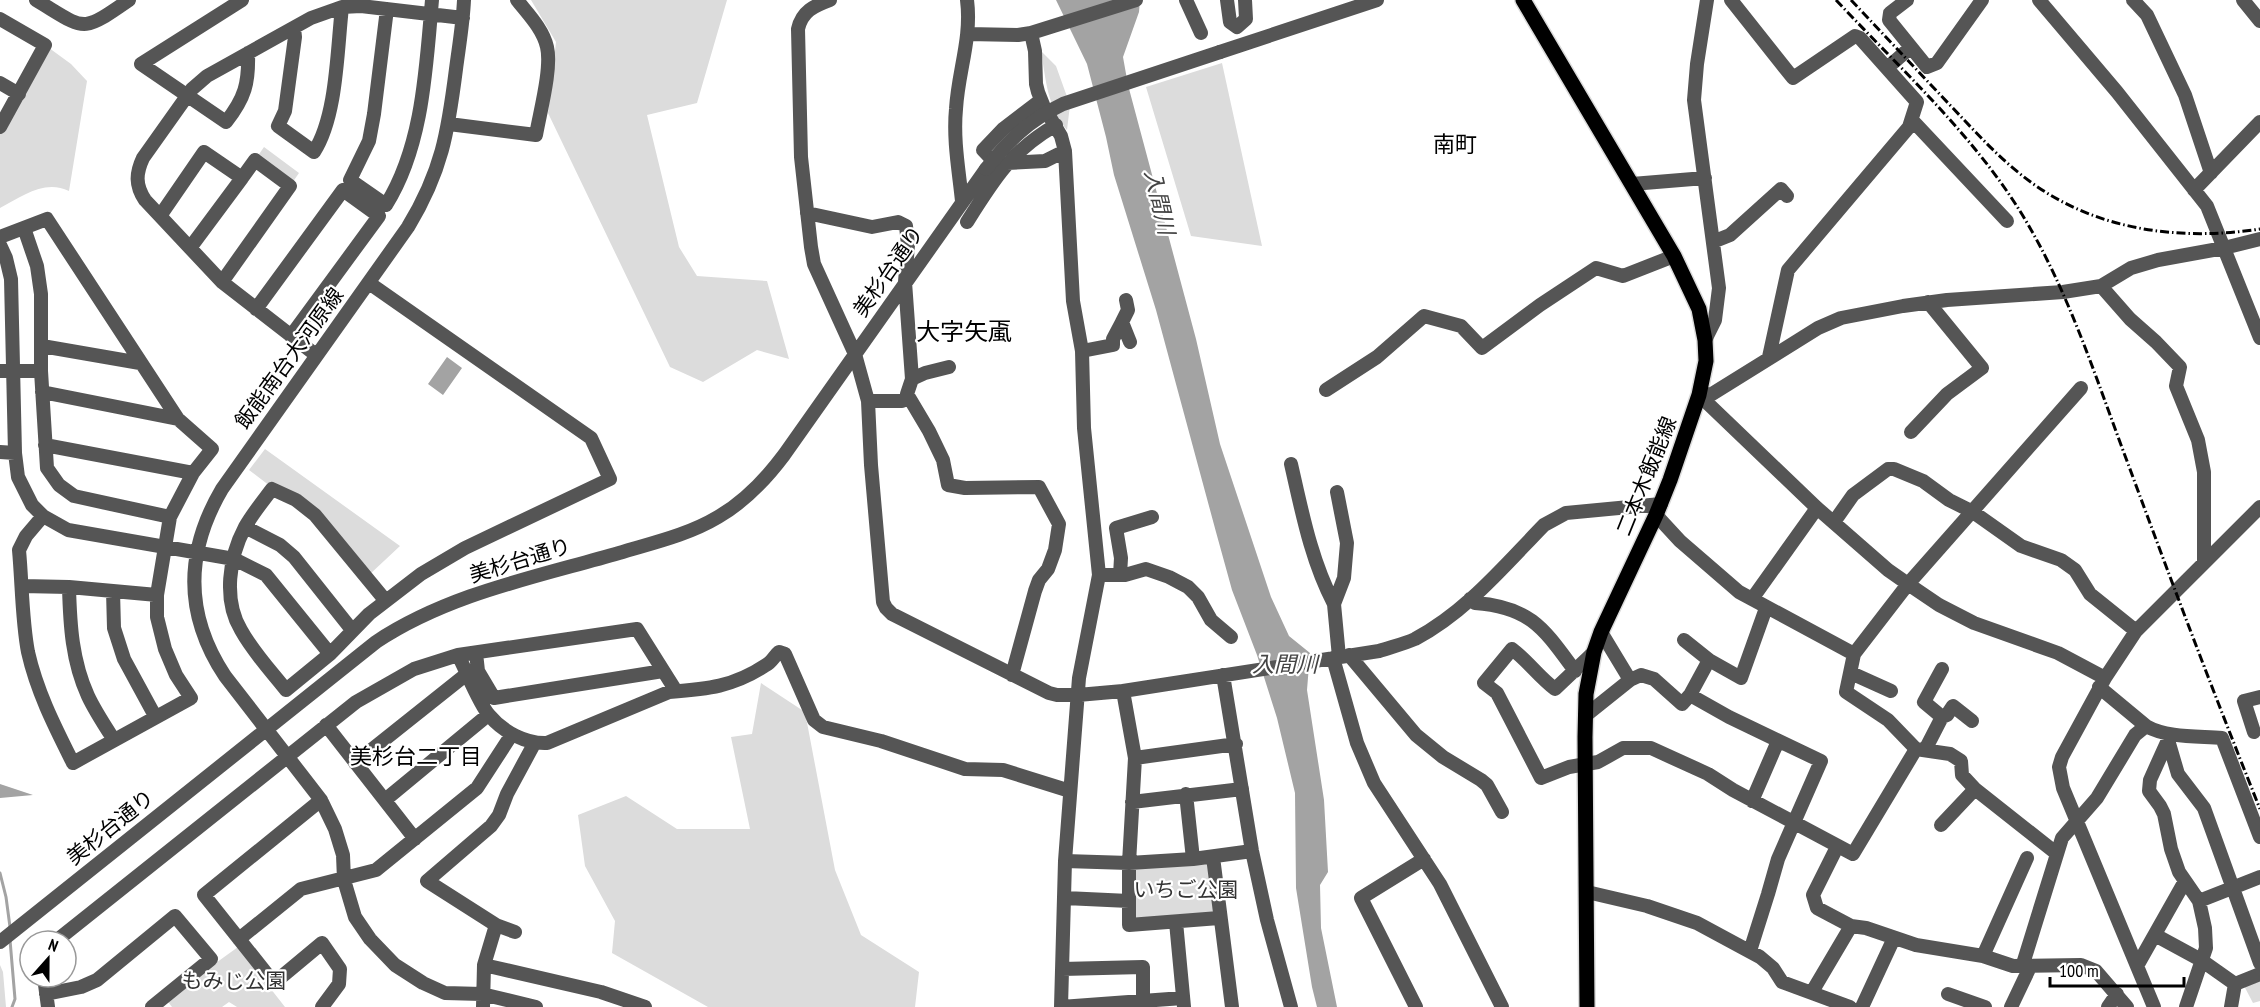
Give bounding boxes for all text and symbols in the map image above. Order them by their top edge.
district label: 南町 [1433,130,1477,158]
water label: 入間川 [1139,167,1182,239]
street label: 美杉台通り [847,220,929,322]
street label: 飯能南台大河原線 [229,282,349,434]
district label: 大字矢颪 [916,316,1012,347]
street label: 二本木飯能線 [1610,413,1682,539]
street label: 美杉台通り [466,532,574,588]
water label: 入間川 [1252,650,1320,678]
district label: 美杉台二丁目 [350,742,482,770]
street label: 美杉台通り [61,783,159,871]
park label: いちご公園 [1134,876,1239,903]
north arrow [18,929,78,989]
text: N [46,934,61,956]
scale bar [2050,950,2184,988]
text: 100 m [2059,959,2099,982]
park label: もみじ公園 [182,967,287,994]

